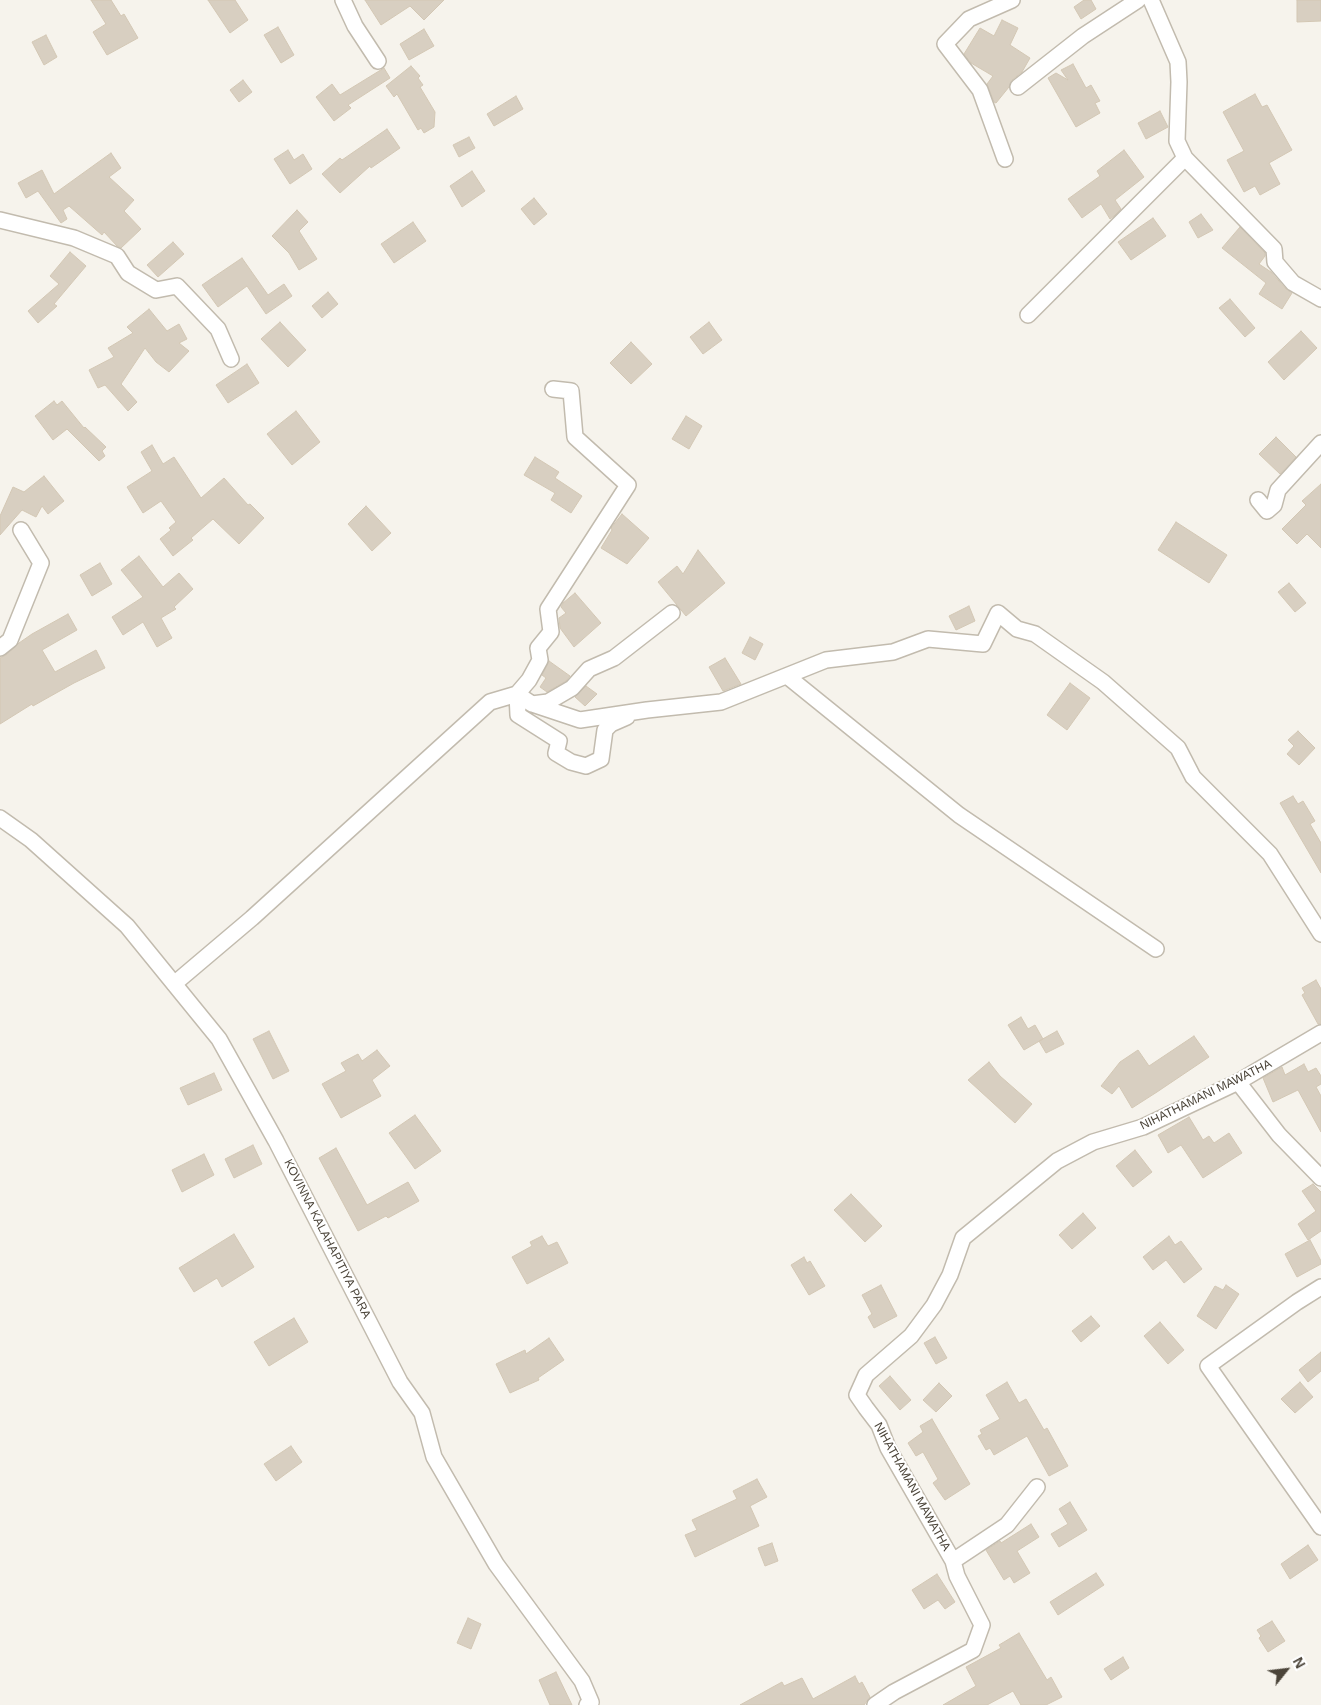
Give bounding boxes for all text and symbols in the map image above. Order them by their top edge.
street label: NIHATHAMANI MAWATHA [1138,1057,1274,1133]
street label: KOVINNA KALAHAPITIYA PARA [280,1157,374,1321]
street label: NIHATHAMANI MAWATHA [871,1420,953,1554]
north arrow [1261,1645,1311,1695]
text: N [1290,1654,1309,1671]

